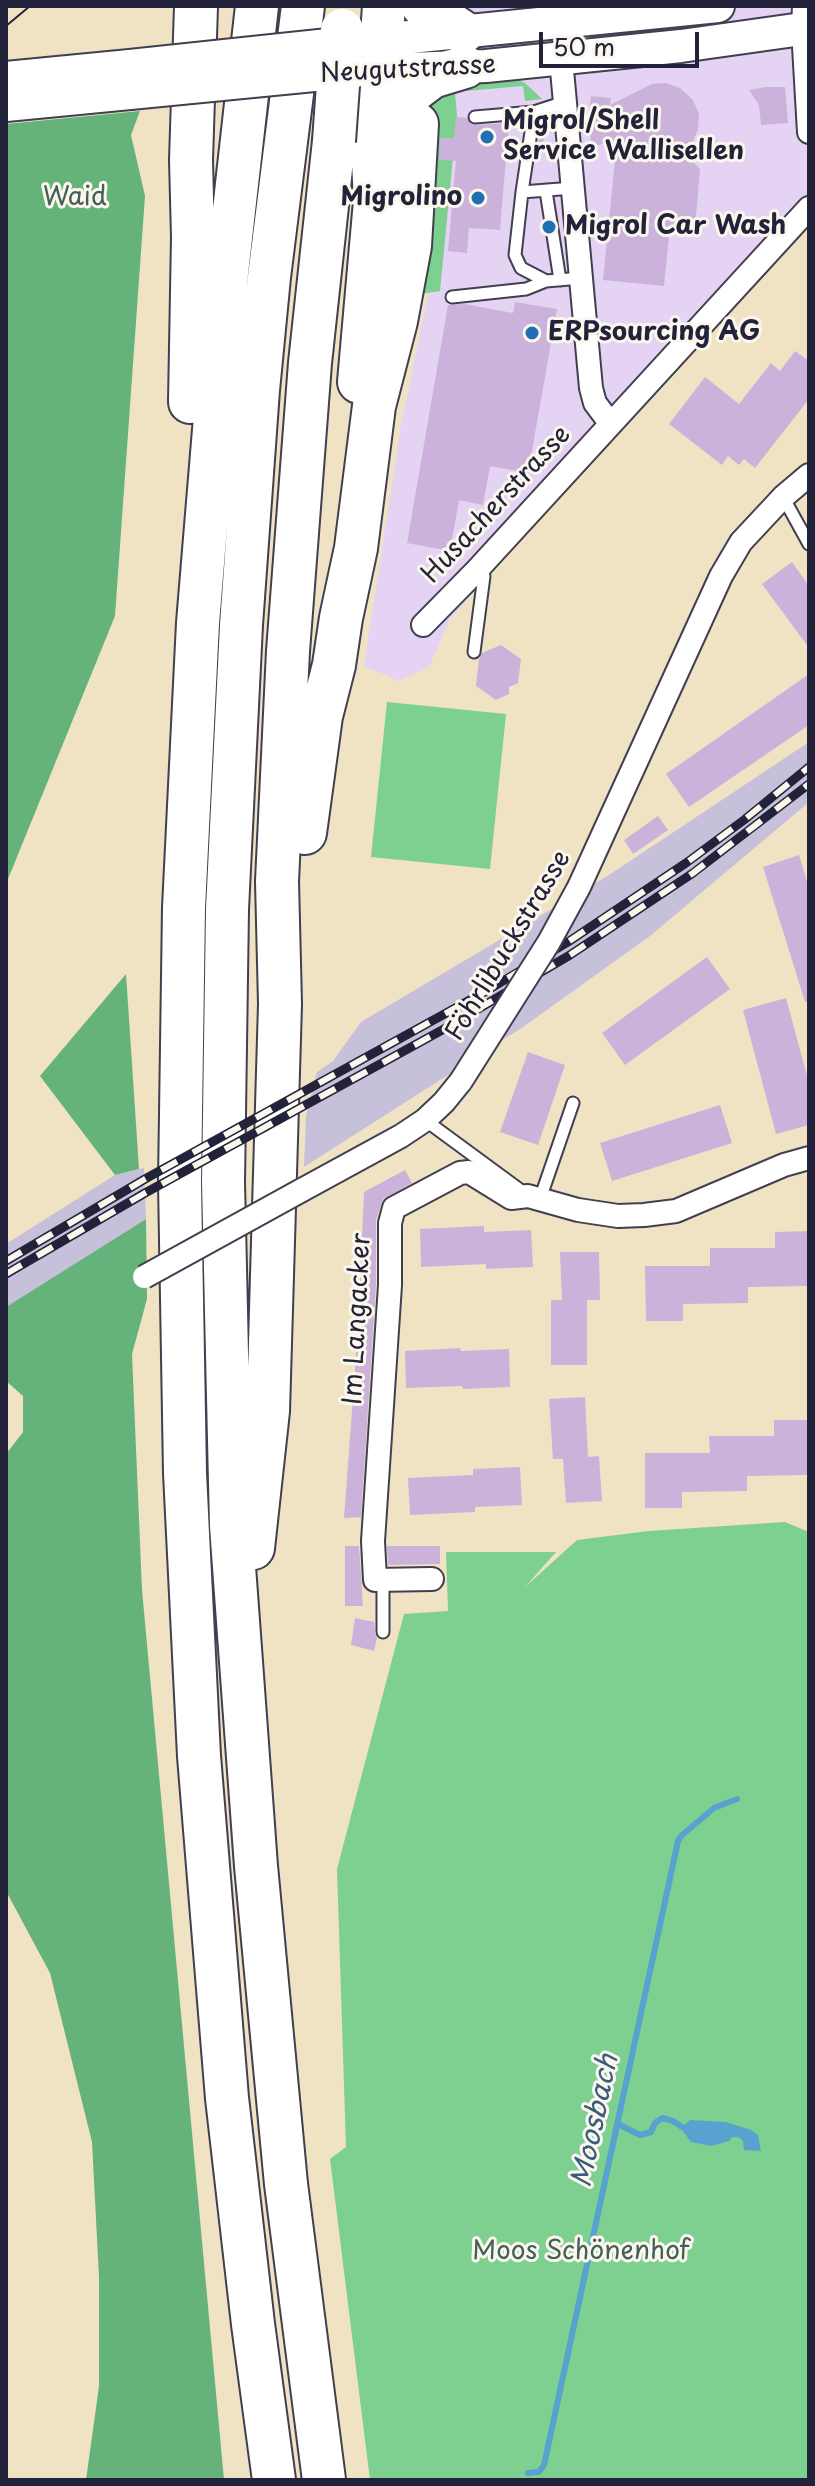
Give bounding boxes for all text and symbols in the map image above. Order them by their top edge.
scale bar [543,16,703,66]
text: 50 m [553,28,615,64]
street label: Neugutstrasse [319,50,497,90]
place label: Migrol/Shell Service Wallisellen [503,106,744,168]
marker: Migrol/Shell Service Wallisellen [478,128,496,146]
park label: Waid [43,182,107,214]
place label: Migrolino [341,182,462,214]
marker: Migrolino [469,189,487,207]
place label: Migrol Car Wash [565,211,786,243]
marker: Migrol Car Wash [540,218,558,236]
place label: ERPsourcing AG [548,317,760,349]
marker: ERPsourcing AG [523,324,541,342]
street label: Husacherstrasse [416,420,578,590]
street label: Föhrlibuckstrasse [440,845,578,1047]
street label: Im Langacker [338,1232,378,1406]
water label: Moosbach [566,2051,626,2191]
park label: Moos Schönenhof [472,2236,690,2268]

